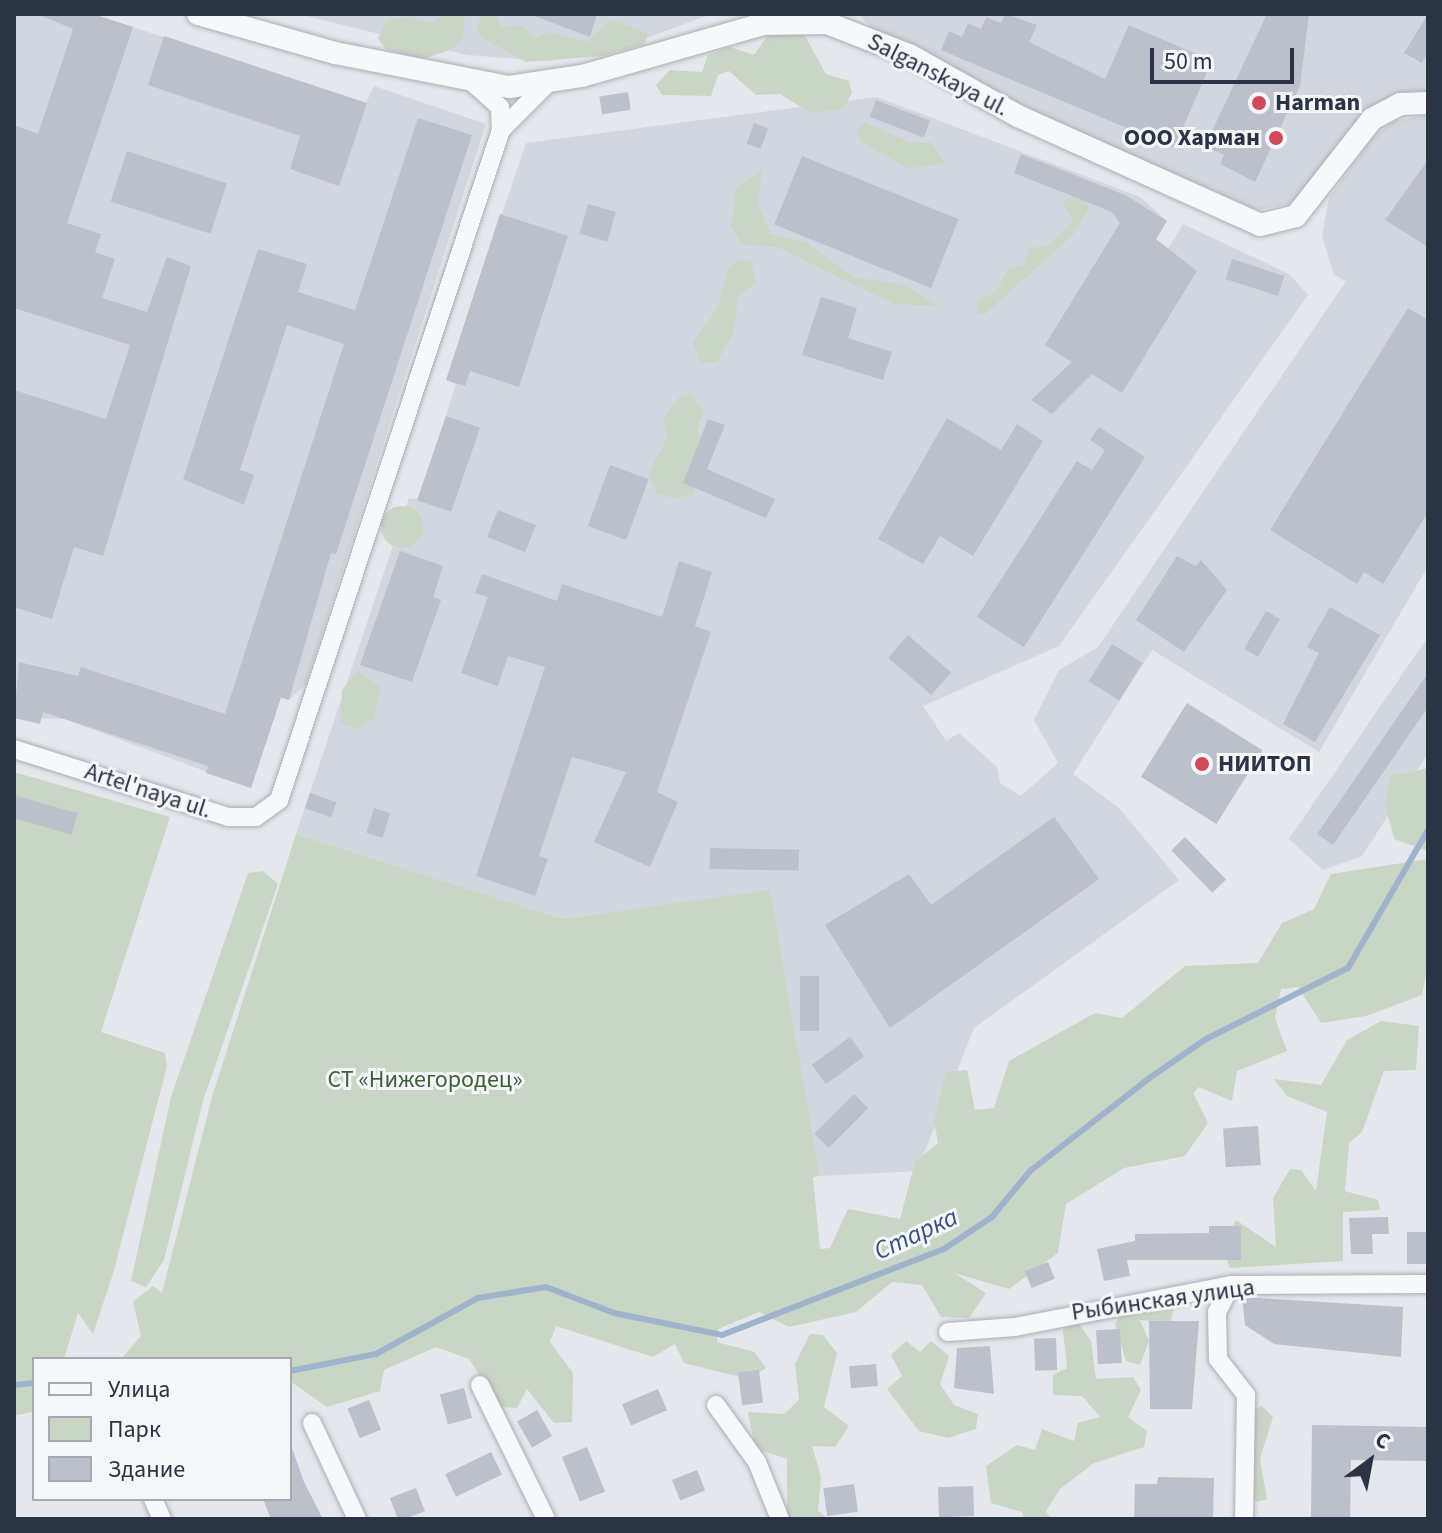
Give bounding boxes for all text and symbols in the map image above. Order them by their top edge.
street label: Salganskaya ul. [863,27,1013,123]
scale bar [1154,32,1298,82]
text: 50 m [1164,44,1213,79]
place label: Harman [1275,89,1360,117]
marker: Harman [1250,94,1268,112]
place label: ООО Харман [1124,124,1260,152]
marker: ООО Харман [1267,129,1285,147]
place label: НИИТОП [1218,750,1312,778]
marker: НИИТОП [1193,755,1211,773]
street label: Artel'naya ul. [81,757,215,825]
park label: СТ «Нижегородец» [327,1066,523,1094]
water label: Старка [869,1201,963,1267]
street label: Рыбинская улица [1070,1273,1256,1327]
legend [32,1357,292,1501]
text: Улица [108,1372,170,1407]
text: Парк [108,1412,161,1447]
north arrow [1330,1421,1410,1501]
text: С [1369,1424,1397,1458]
text: Здание [108,1452,185,1487]

